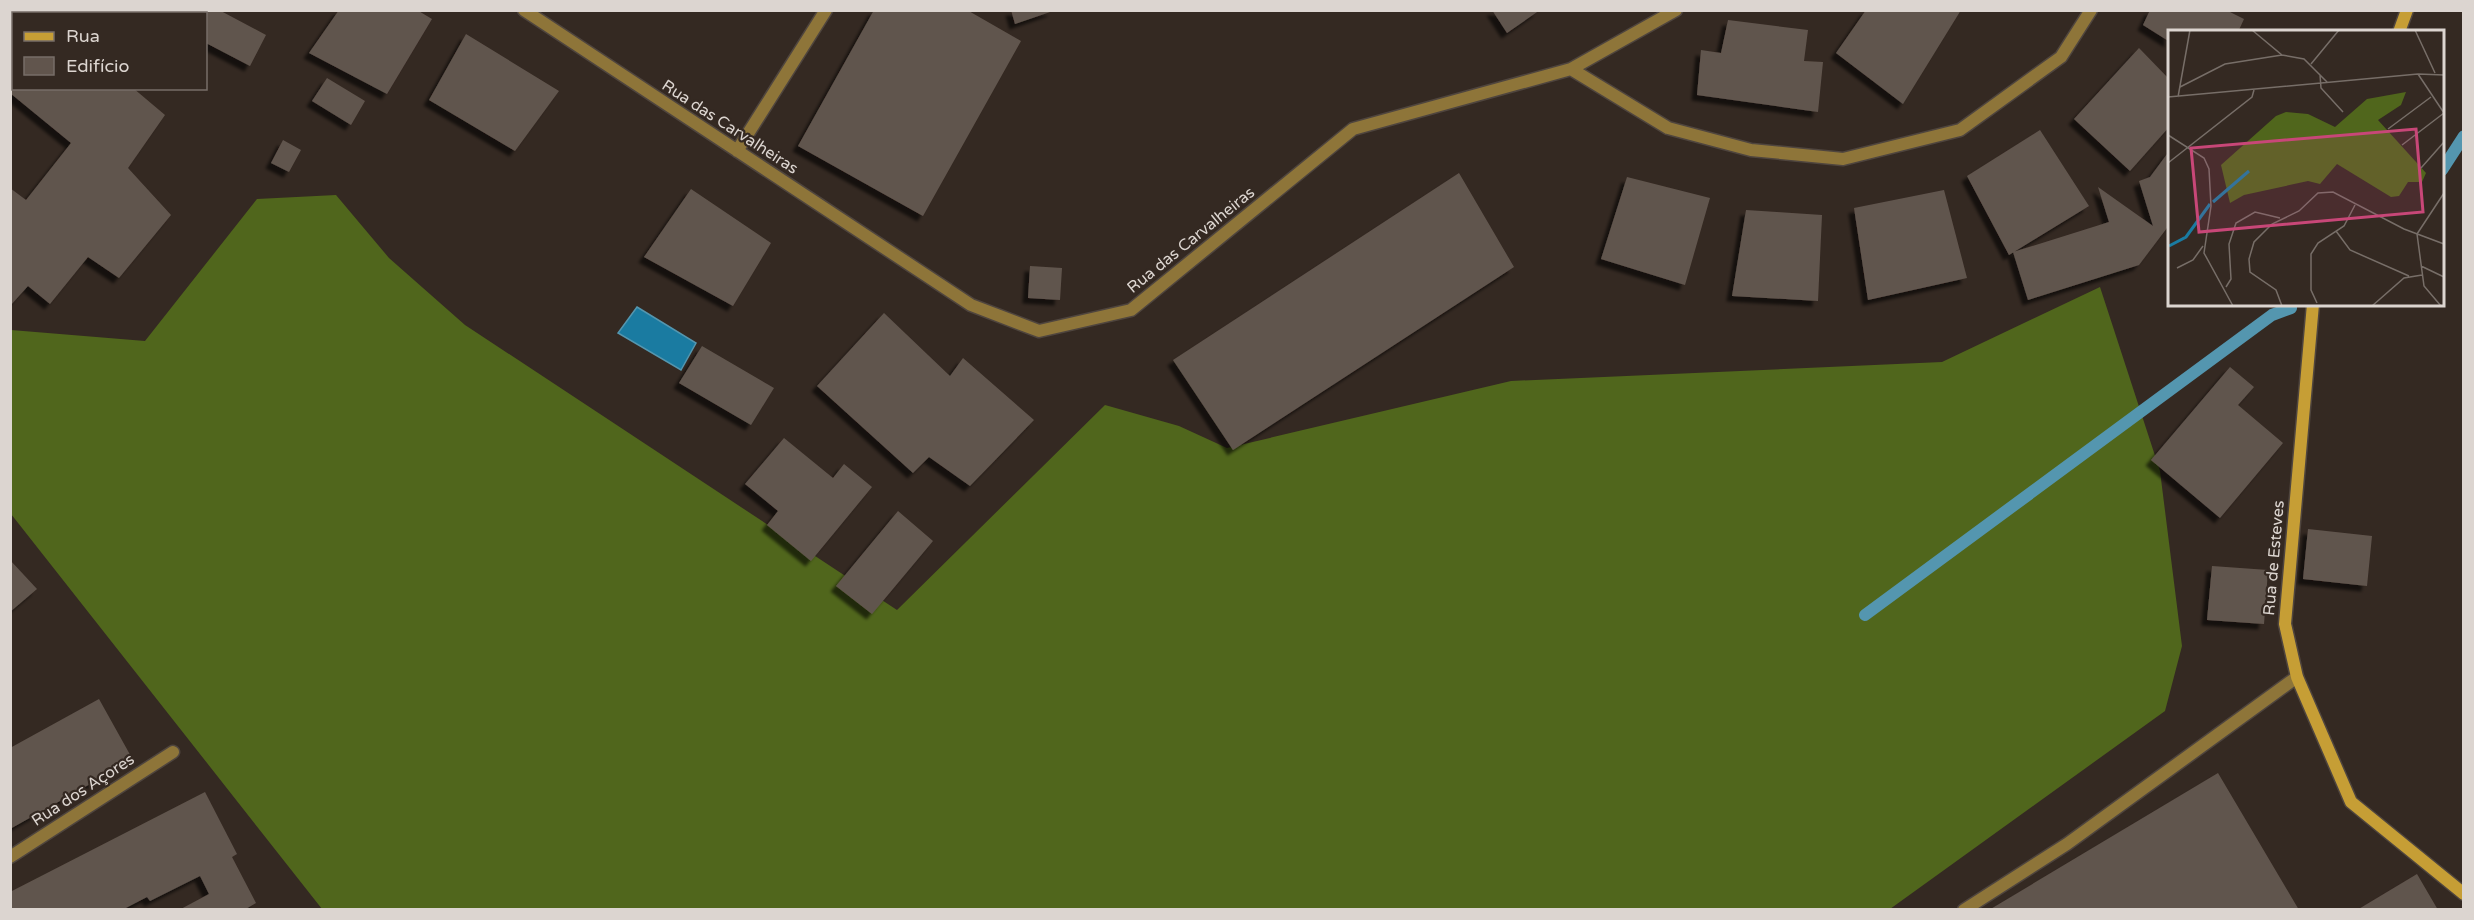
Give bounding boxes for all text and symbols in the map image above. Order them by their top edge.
legend [12,12,207,90]
text: Rua [66,25,100,47]
inset map [2168,30,2444,306]
text: Edifício [66,55,130,77]
street label: Rua das Carvalheiras [658,75,802,179]
street label: Rua das Carvalheiras [1123,182,1259,298]
street label: Rua de Esteves [2259,500,2289,616]
street label: Rua dos Açores [28,749,138,831]

